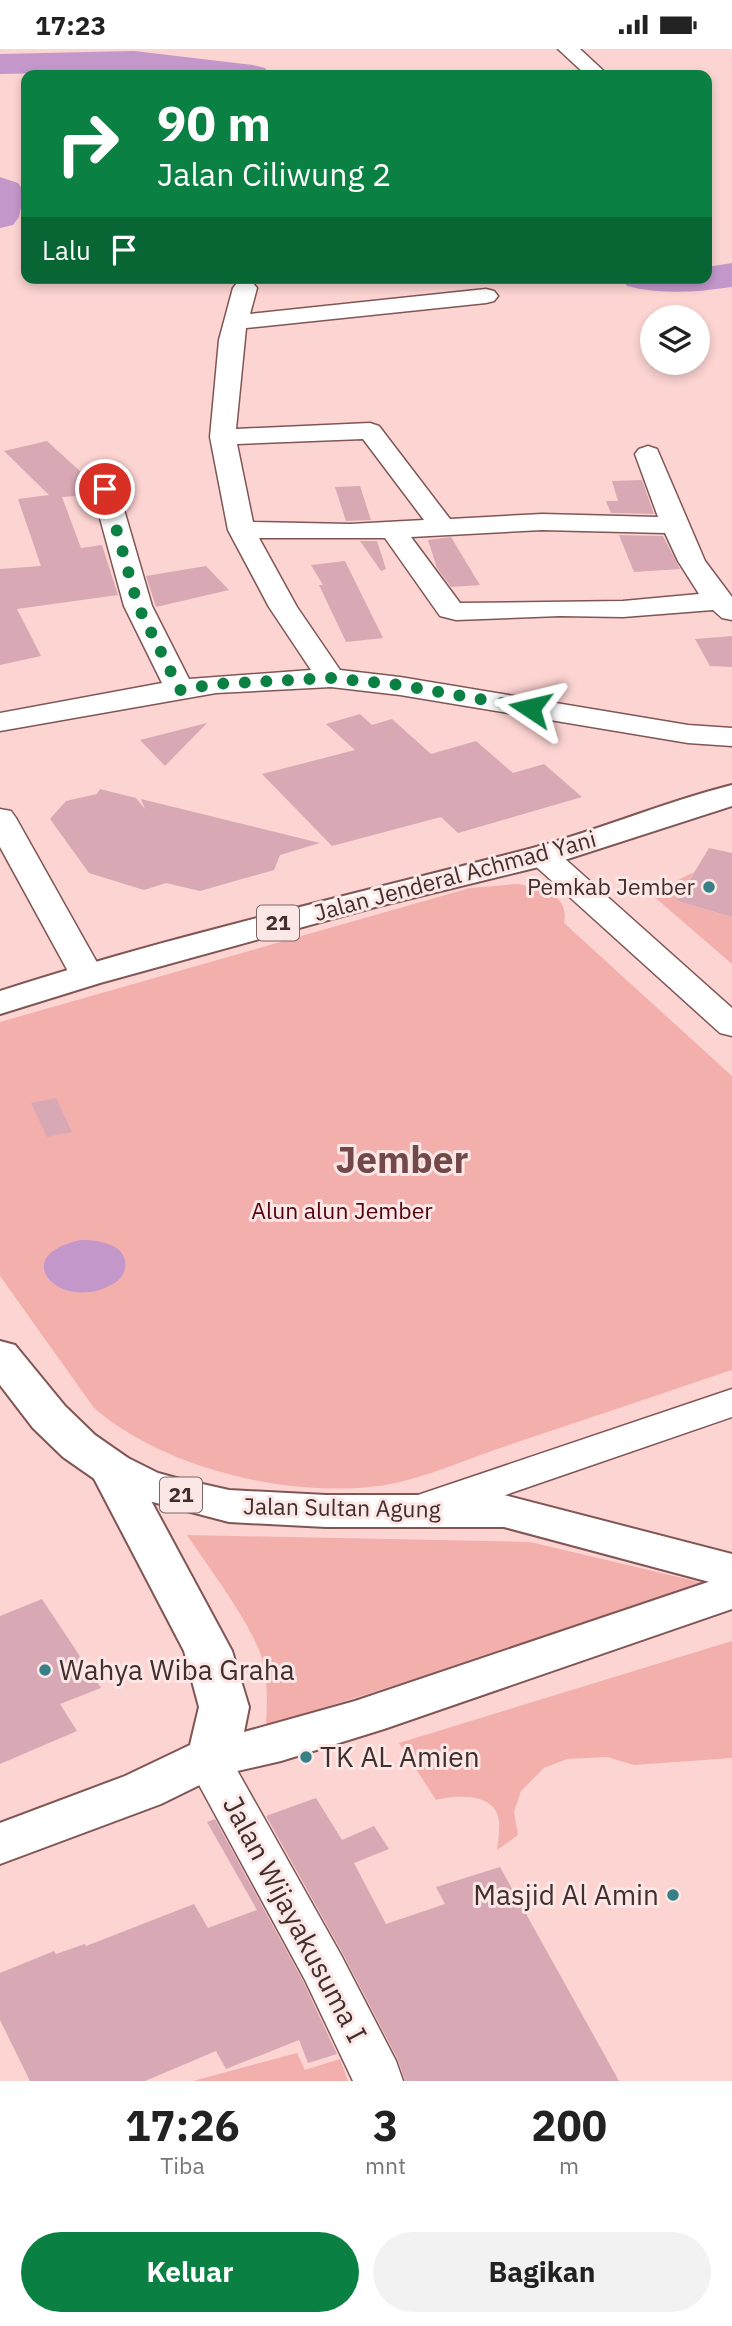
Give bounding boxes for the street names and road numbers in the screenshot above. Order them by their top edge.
street label: Jalan Jenderal Achmad Yani [310,823,599,927]
road number: 21 [257,905,299,941]
road number: 21 [160,1477,202,1513]
street label: Jalan Sultan Agung [243,1490,441,1524]
street label: Jalan Wijayakusuma I [215,1789,376,2048]

